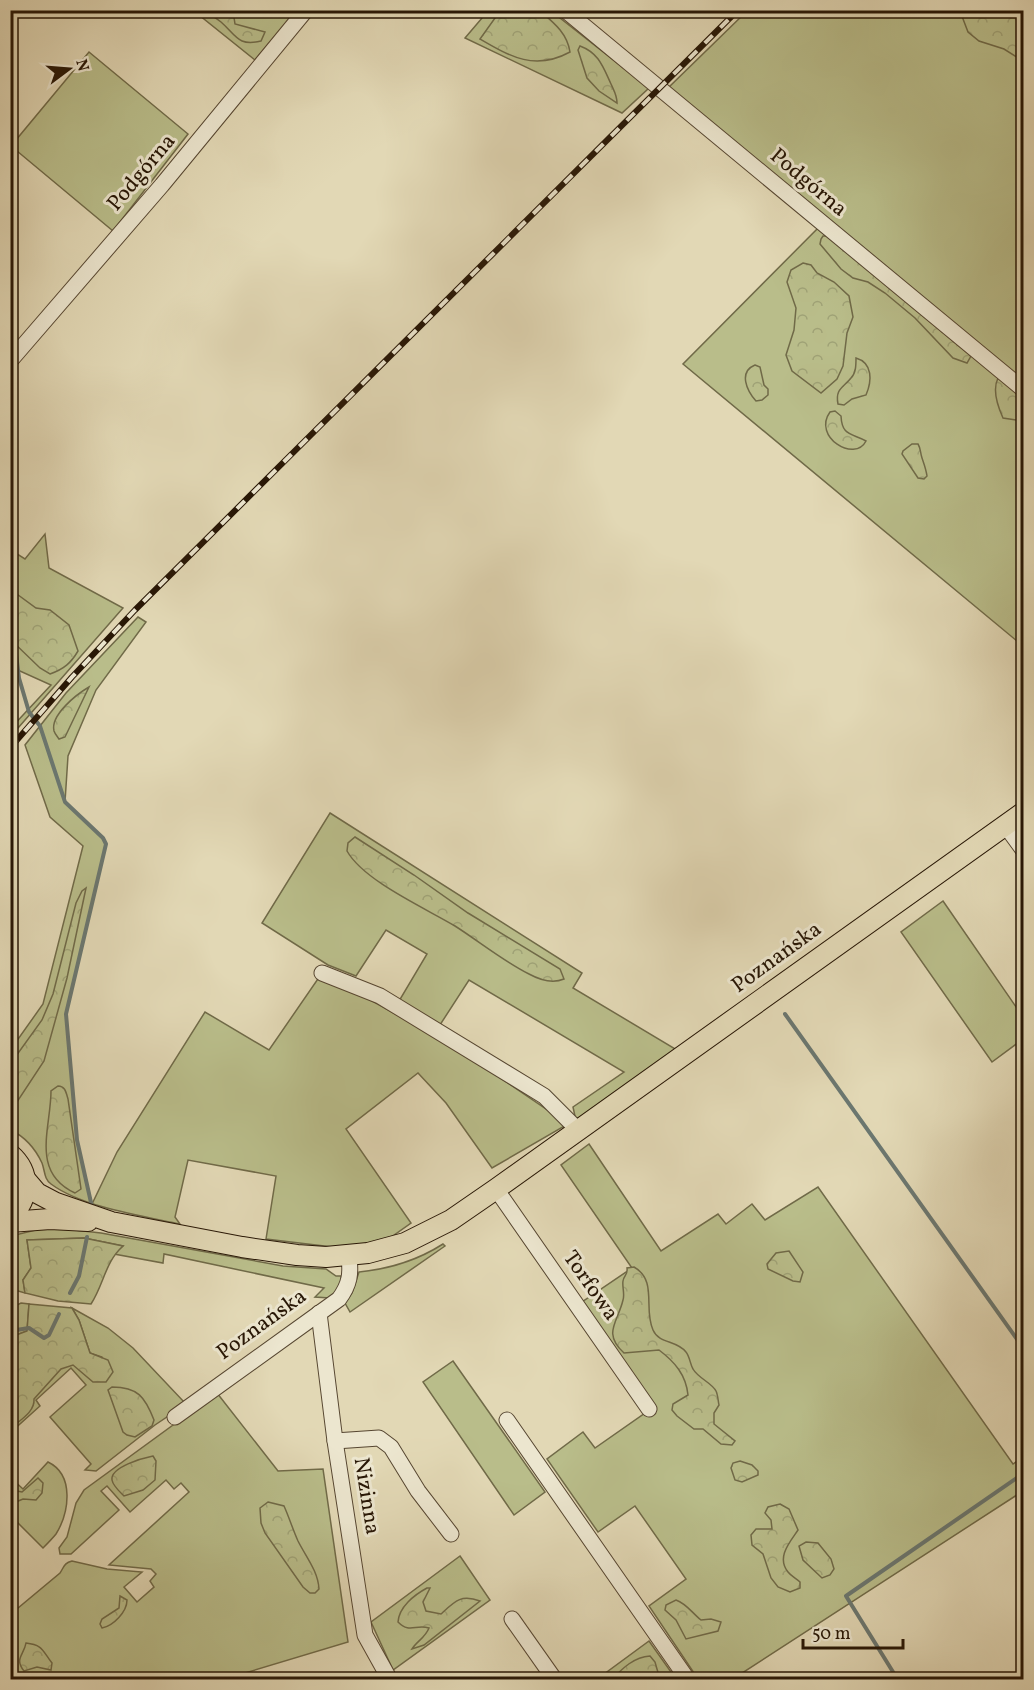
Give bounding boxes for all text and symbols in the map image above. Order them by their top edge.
north arrow [39,39,99,99]
text: N [69,57,94,74]
street label: Podgórna [100,127,184,218]
street label: Podgórna [763,141,854,225]
street label: Poznańska [726,915,828,1001]
street label: Torfowa [555,1245,625,1327]
street label: Poznańska [211,1282,313,1368]
street label: Nizinna [345,1455,387,1537]
scale bar [803,1612,904,1650]
text: 50 m [812,1622,851,1647]

